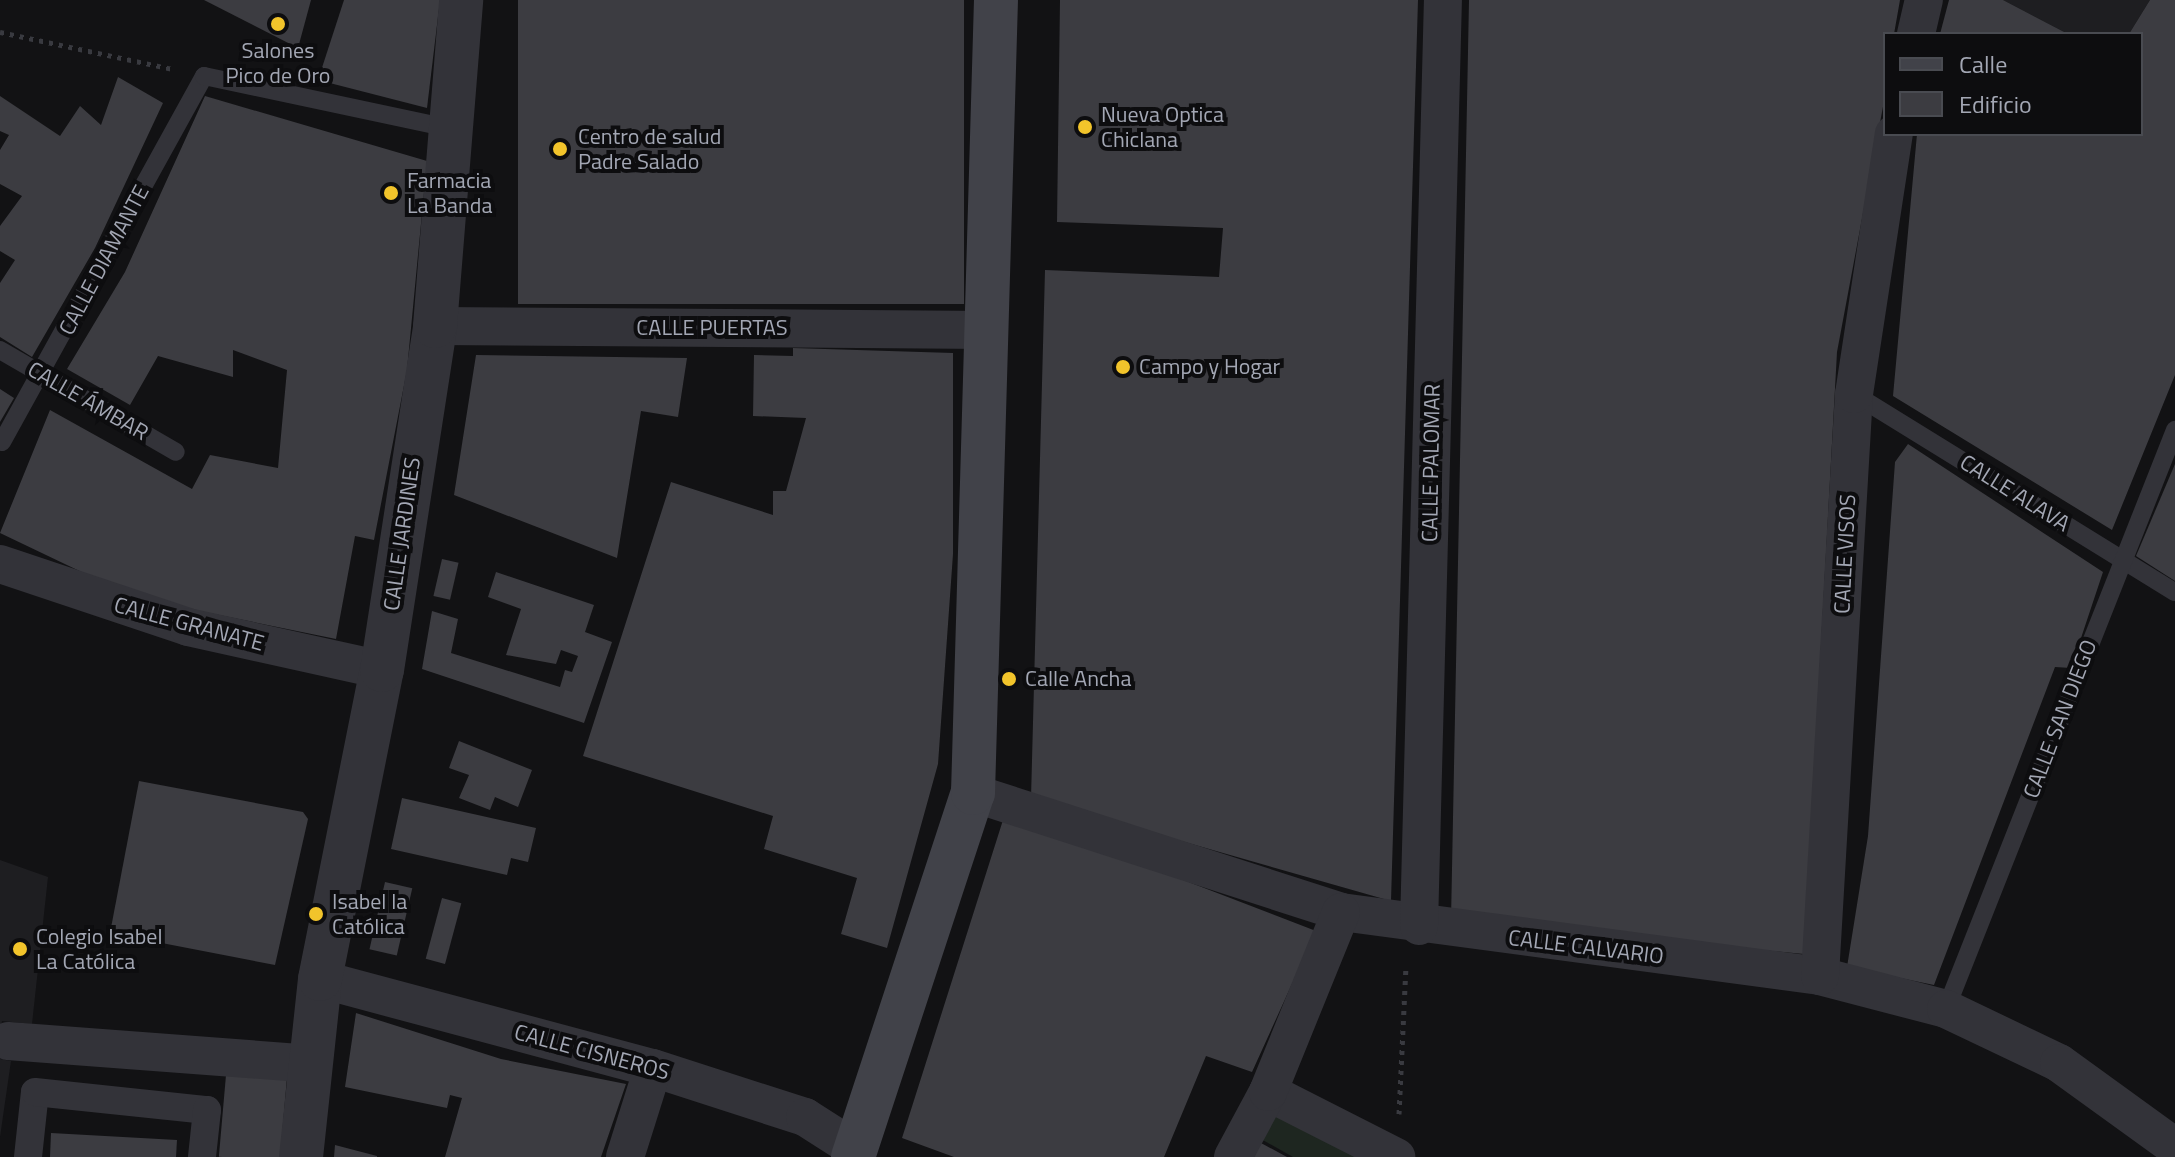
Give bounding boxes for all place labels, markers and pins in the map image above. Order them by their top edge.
marker: Salones Pico de Oro [269,15,287,33]
place label: Salones Pico de Oro [226,37,330,88]
place label: Nueva Optica Chiclana [1101,101,1224,152]
marker: Nueva Optica Chiclana [1076,118,1094,136]
place label: Centro de salud Padre Salado [578,123,721,174]
marker: Centro de salud Padre Salado [549,138,571,160]
place label: Farmacia La Banda [407,167,492,218]
marker: Farmacia La Banda [382,184,400,202]
place label: Campo y Hogar [1139,354,1280,380]
marker: Campo y Hogar [1114,358,1132,376]
place label: Calle Ancha [1025,666,1131,692]
marker: Calle Ancha [1000,670,1018,688]
place label: Isabel la Católica [332,888,407,940]
marker: Isabel la Católica [307,905,325,923]
place label: Colegio Isabel La Católica [36,923,163,974]
marker: Colegio Isabel La Católica [11,940,29,958]

